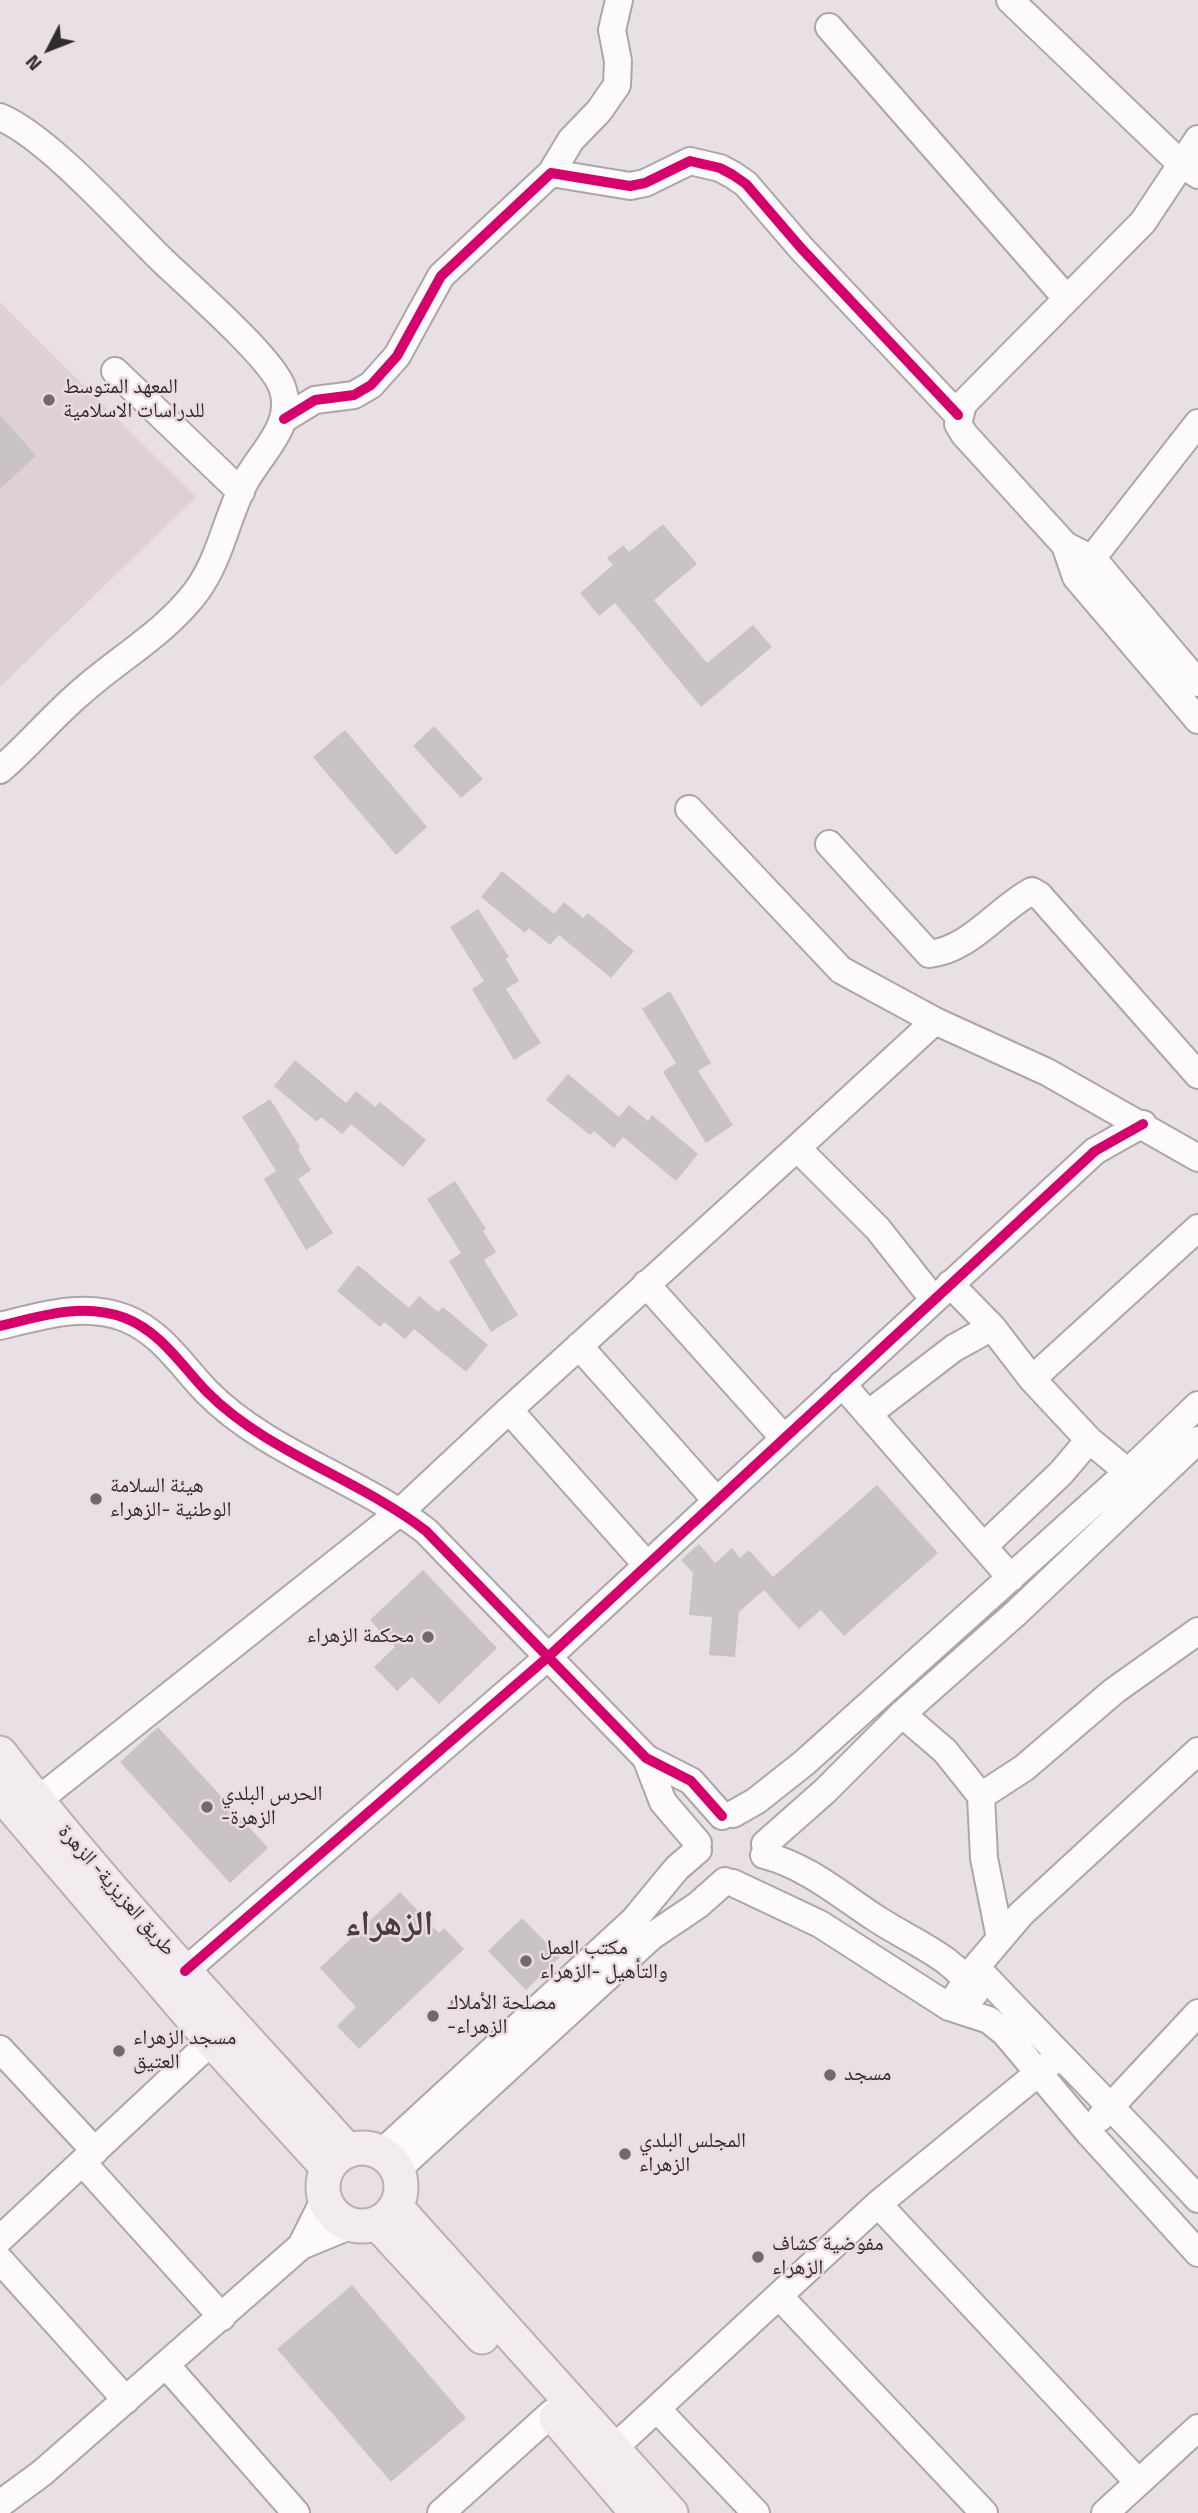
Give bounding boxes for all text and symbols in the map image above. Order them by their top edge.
north arrow [14,14,84,84]
text: N [18,49,48,78]
place label: المعهد المتوسط للدراسات الاسلامية [63,375,205,425]
marker: المعهد المتوسط للدراسات الاسلامية [41,392,57,408]
place label: هيئة السلامة الوطنية -الزهراء [110,1474,231,1524]
marker: هيئة السلامة الوطنية -الزهراء [88,1491,104,1507]
place label: محكمة الزهراء [307,1624,414,1650]
marker: محكمة الزهراء [420,1629,436,1645]
place label: الحرس البلدي -الزهرة [221,1782,322,1832]
marker: الحرس البلدي -الزهرة [199,1799,215,1815]
street label: طريق العزيزية- الزهرة [52,1820,180,1962]
district label: الزهراء [344,1905,434,1947]
place label: مكتب العمل والتأهيل -الزهراء [540,1936,668,1986]
marker: مكتب العمل والتأهيل -الزهراء [518,1953,534,1969]
place label: مصلحة الأملاك -الزهراء [447,1991,556,2041]
marker: مصلحة الأملاك -الزهراء [425,2008,441,2024]
place label: مسجد الزهراء العتيق [133,2026,236,2076]
marker: مسجد الزهراء العتيق [111,2043,127,2059]
place label: مسجد [844,2062,891,2088]
marker: مسجد [822,2067,838,2083]
place label: المجلس البلدي الزهراء [639,2129,746,2179]
marker: المجلس البلدي الزهراء [617,2146,633,2162]
place label: مفوضية كشاف الزهراء [772,2232,883,2282]
marker: مفوضية كشاف الزهراء [750,2249,766,2265]

